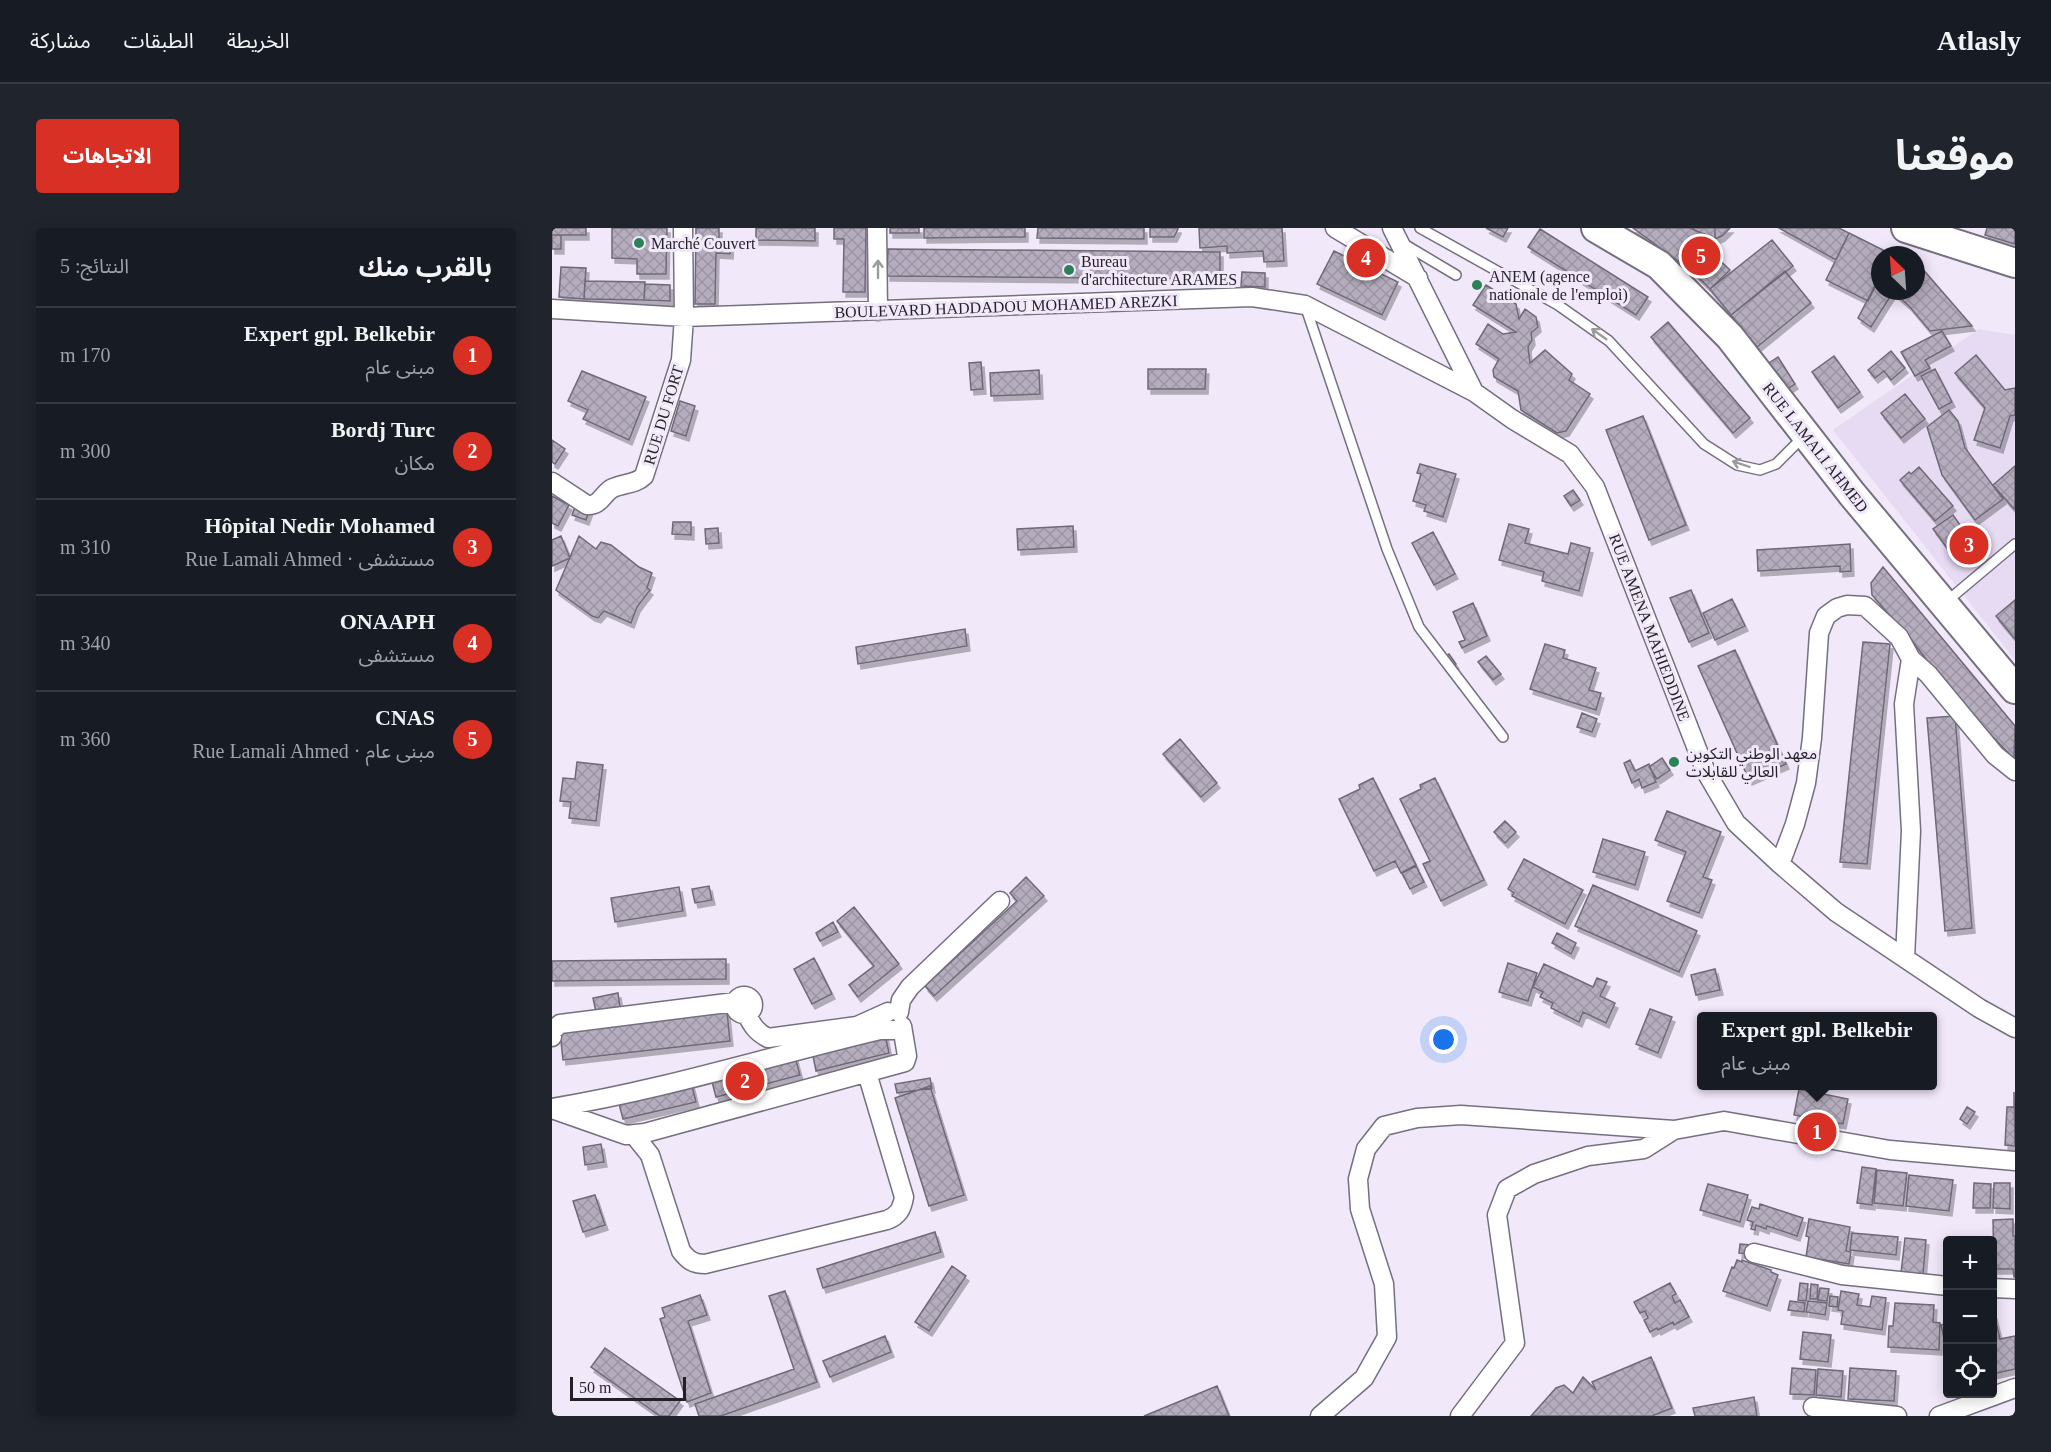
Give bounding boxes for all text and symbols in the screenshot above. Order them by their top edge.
text: Atlasly [1937,25,2021,56]
text: مشاركة [30,29,91,53]
text: الطبقات [124,29,194,53]
text: الخريطة [227,29,290,53]
button: الاتجاهات [36,119,179,193]
text: موقعنا [1895,133,2015,179]
pin: 5 [1682,234,1720,279]
place label: Marché Couvert [651,235,756,252]
marker: Marché Couvert [632,236,646,250]
pin: 4 [1346,236,1386,280]
north arrow [1871,246,1925,300]
text: بالقرب منك [359,253,492,282]
place label: Bureau d'architecture ARAMES [1081,253,1237,288]
text: النتائج: 5 [60,255,129,277]
one-way arrow [872,260,884,280]
marker: Bureau d'architecture ARAMES [1062,263,1076,277]
place label: ANEM (agence nationale de l'emploi) [1489,268,1628,304]
marker: ANEM (agence nationale de l'emploi) [1470,278,1484,292]
street label: BOULEVARD HADDADOU MOHAMED AREZKI [834,292,1178,321]
text: Expert gpl. Belkebir [244,321,435,346]
one-way arrow [1591,328,1607,340]
text: 170 m [60,344,111,366]
text: 1 [468,344,478,366]
text: مبنى عام [366,356,435,378]
street label: RUE DU FORT [640,363,687,467]
street label: RUE LAMALI AHMED [1760,379,1872,516]
text: Bordj Turc [331,417,435,442]
text: 300 m [60,440,111,462]
text: 2 [468,440,478,462]
text: مكان [395,452,435,474]
one-way arrow [1732,458,1751,469]
text: Hôpital Nedir Mohamed [204,513,435,538]
pin: 3 [1950,522,1988,568]
street label: RUE AMENA MAHIEDDINE [1606,531,1693,723]
text: 310 m [60,536,111,558]
text: 3 [468,536,478,558]
text: مستشفى · Rue Lamali Ahmed [185,548,435,570]
text: ONAAPH [340,609,435,634]
text: 340 m [60,632,111,654]
text: 4 [468,632,478,654]
text: مستشفى [358,644,435,666]
text: CNAS [375,705,435,730]
text: 360 m [60,728,111,750]
text: 5 [468,728,478,750]
text: مبنى عام · Rue Lamali Ahmed [192,740,435,762]
place label: معهد الوطني التكوين العالي للقابلات [1686,745,1817,784]
marker: معهد الوطني التكوين العالي للقابلات [1667,755,1681,769]
popup [1697,1012,1937,1090]
text: Expert gpl. Belkebir [1721,1017,1913,1042]
your location [1429,1025,1458,1054]
text: مبنى عام [1721,1052,1791,1074]
pin: 2 [726,1058,764,1104]
pin: 1 [1798,1110,1836,1154]
map controls [1943,1236,1997,1398]
button: + [1943,1236,1997,1290]
button: − [1943,1290,1997,1344]
button: locate [1943,1344,1997,1398]
scale bar [570,1374,686,1402]
text: 50 m [579,1379,611,1396]

